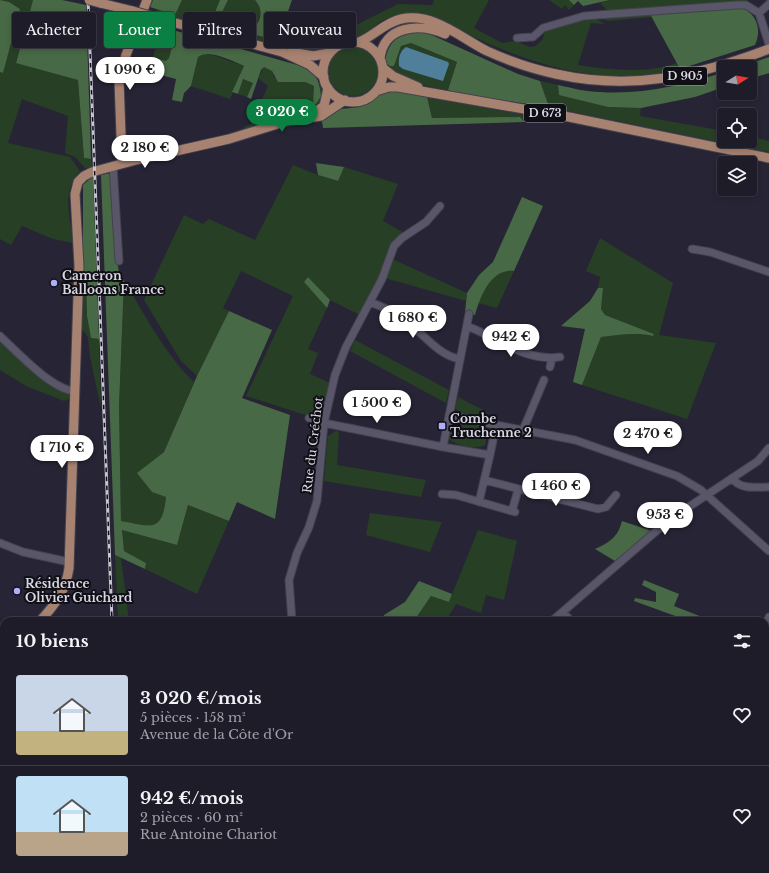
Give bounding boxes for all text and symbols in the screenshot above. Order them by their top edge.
chip: Acheter [12,12,96,48]
chip: Louer [104,12,175,48]
chip: Filtres [183,12,256,48]
chip: Nouveau [264,12,356,48]
pin: 1 090 € [93,57,167,91]
north arrow [717,60,757,100]
map controls [717,60,757,196]
text: 1 090 € [105,61,155,78]
road number: D 905 [663,67,707,85]
pin: 3 020 € [245,99,319,133]
text: 3 020 € [255,103,309,120]
road number: D 673 [524,104,566,122]
button: locate [717,108,757,148]
pin: 2 180 € [108,135,182,169]
text: 2 180 € [120,139,170,156]
button: layers [717,156,757,196]
place label: Cameron Balloons France [62,268,164,297]
marker: Cameron Balloons France [49,278,59,288]
pin: 1 680 € [376,305,450,339]
text: 1 680 € [388,309,438,326]
pin: 942 € [483,324,539,358]
text: 942 € [491,328,531,345]
pin: 1 500 € [340,390,414,424]
text: 1 500 € [352,394,402,411]
street label: Rue du Créchot [299,396,326,494]
place label: Combe Truchenne 2 [450,411,532,440]
marker: Combe Truchenne 2 [437,421,447,431]
pin: 2 470 € [611,421,685,455]
text: 2 470 € [623,425,673,442]
pin: 1 710 € [25,435,99,469]
text: 1 710 € [40,439,84,456]
pin: 1 460 € [519,473,593,507]
text: 1 460 € [531,477,581,494]
pin: 953 € [637,502,693,536]
text: 953 € [646,506,684,523]
place label: Résidence Olivier Guichard [25,576,133,605]
marker: Résidence Olivier Guichard [12,586,22,596]
icon: filters [731,630,753,652]
text: 10 biens [16,631,89,652]
text: 3 020 €/mois [140,688,262,709]
icon: home [48,691,96,739]
icon: heart [731,704,753,726]
text: 5 pièces · 158 m² [140,709,246,726]
text: Avenue de la Côte d'Or [140,726,293,743]
text: 942 €/mois [140,788,243,809]
icon: home [48,792,96,840]
icon: heart [731,805,753,827]
text: 2 pièces · 60 m² [140,809,243,826]
text: Rue Antoine Chariot [140,826,277,843]

